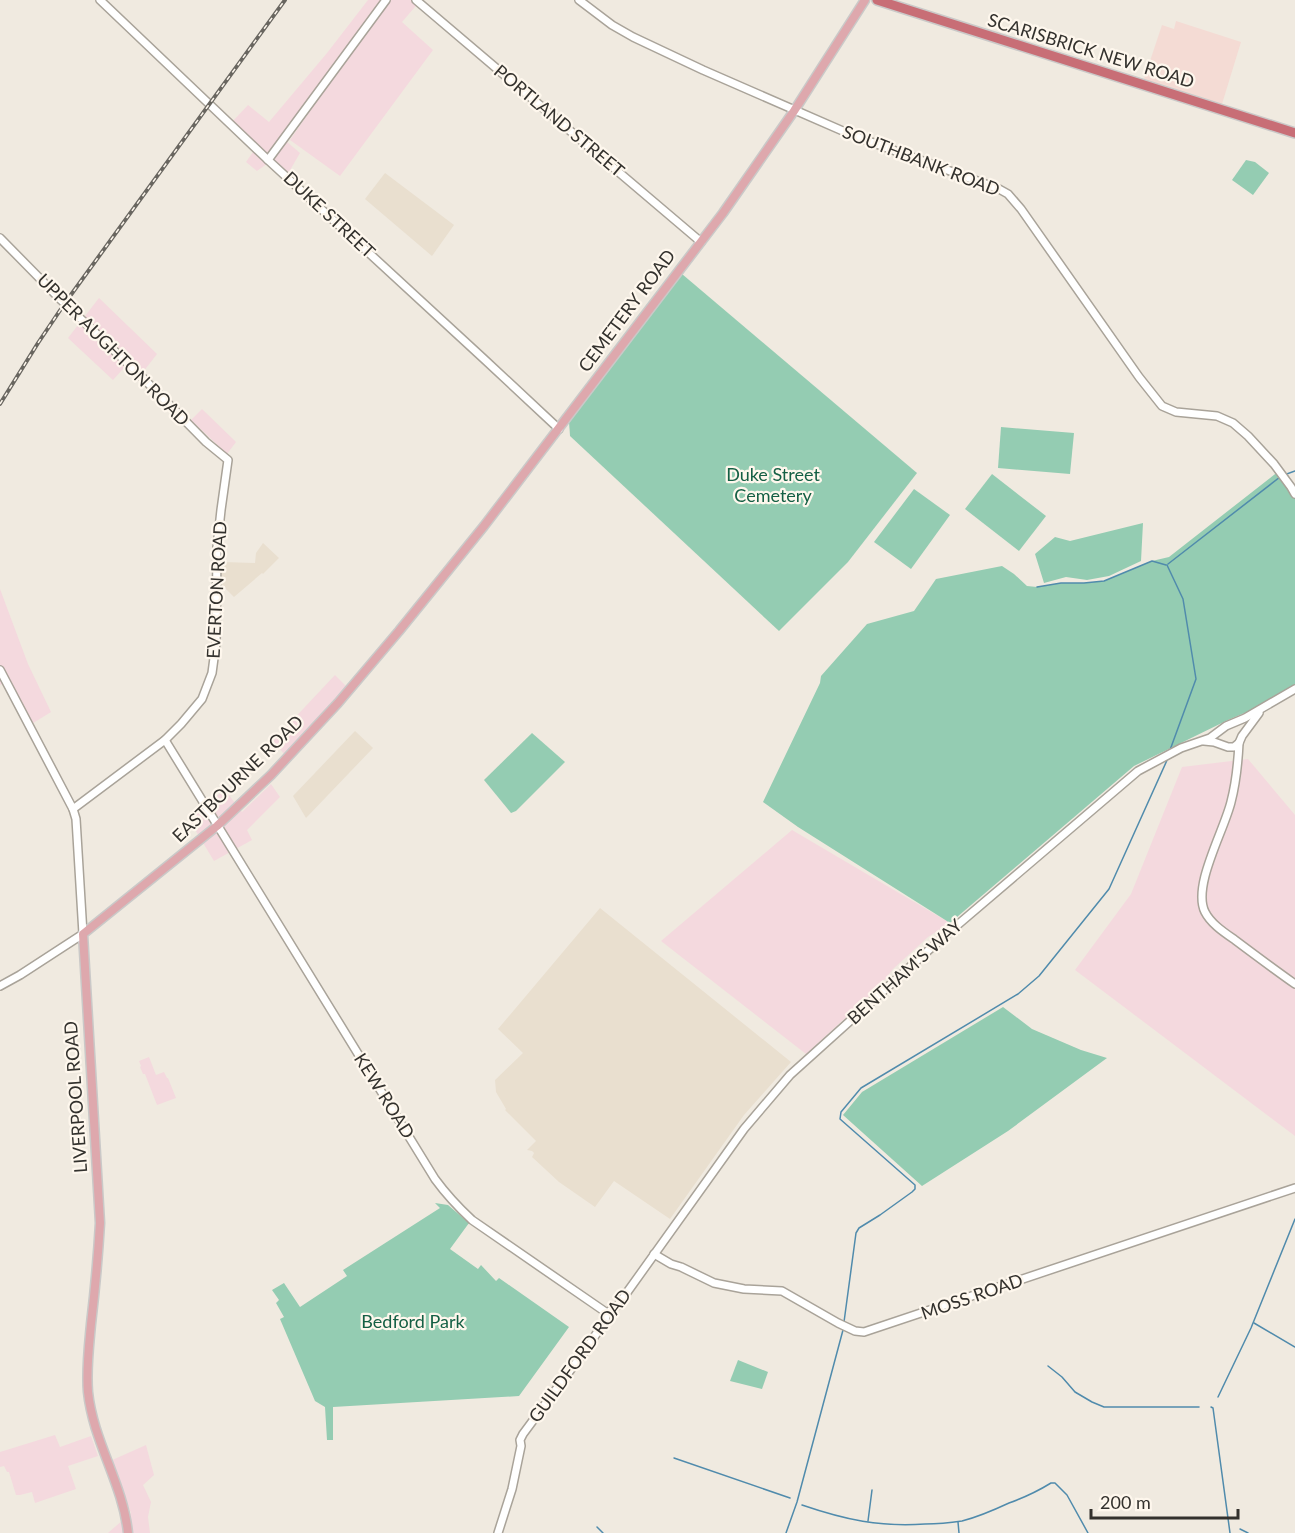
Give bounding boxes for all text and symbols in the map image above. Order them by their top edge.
street label: SCARISBRICK NEW ROAD [985,8,1197,92]
street label: PORTLAND STREET [490,59,630,181]
street label: SOUTHBANK ROAD [840,120,1003,200]
street label: DUKE STREET [279,166,380,262]
street label: CEMETERY ROAD [573,245,679,376]
street label: UPPER AUGHTON ROAD [33,269,194,430]
park label: Duke Street Cemetery [726,463,820,506]
street label: EVERTON ROAD [201,521,231,659]
street label: EASTBOURNE ROAD [167,710,307,846]
street label: BENTHAM'S WAY [842,913,967,1029]
street label: LIVERPOOL ROAD [59,1020,91,1174]
street label: KEW ROAD [350,1049,420,1142]
street label: MOSS ROAD [918,1268,1026,1324]
street label: GUILDFORD ROAD [523,1284,635,1426]
park label: Bedford Park [361,1310,466,1332]
scale bar [1091,1482,1238,1520]
text: 200 m [1100,1491,1151,1513]

